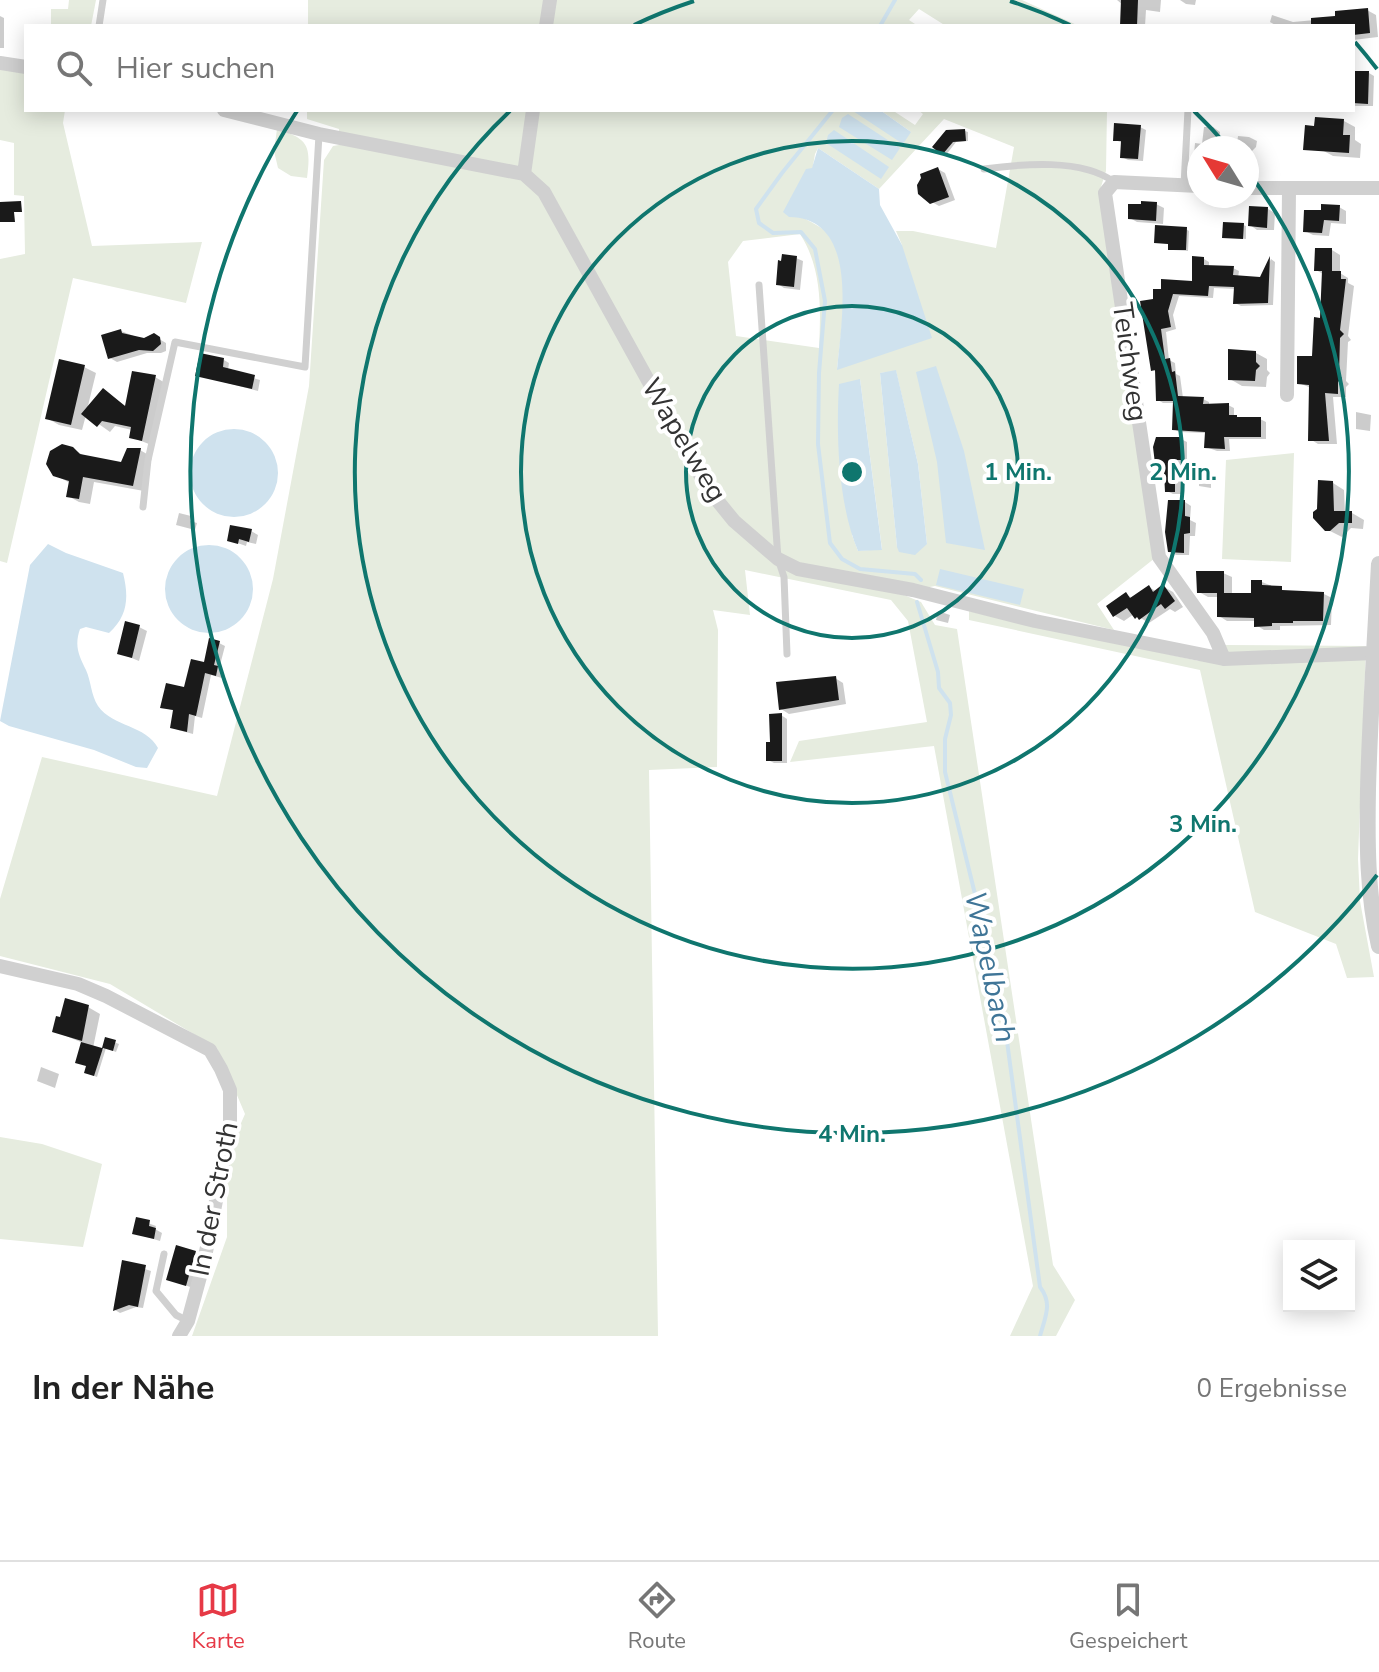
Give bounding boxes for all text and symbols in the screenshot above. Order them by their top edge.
search box [24,24,1355,112]
icon: search [52,46,96,90]
text: Hier suchen [116,48,275,89]
north arrow [1187,136,1259,208]
street label: Teichweg [1103,300,1157,424]
street label: Wapelweg [632,371,736,509]
text: 1 Min. [984,456,1052,488]
text: 2 Min. [1149,456,1217,488]
centre of rings [838,458,866,486]
text: 3 Min. [1169,808,1237,840]
water label: Wapelbach [954,887,1026,1047]
street label: In der Stroth [180,1118,248,1280]
text: 4 Min. [818,1118,886,1150]
map controls [1283,1240,1355,1312]
button: layers [1283,1240,1355,1312]
text: In der Nähe [32,1365,214,1411]
text: 0 Ergebnisse [1197,1371,1347,1406]
tab: Karte [192,1578,245,1656]
tab: Route [628,1578,686,1656]
tab: Gespeichert [1069,1578,1187,1656]

